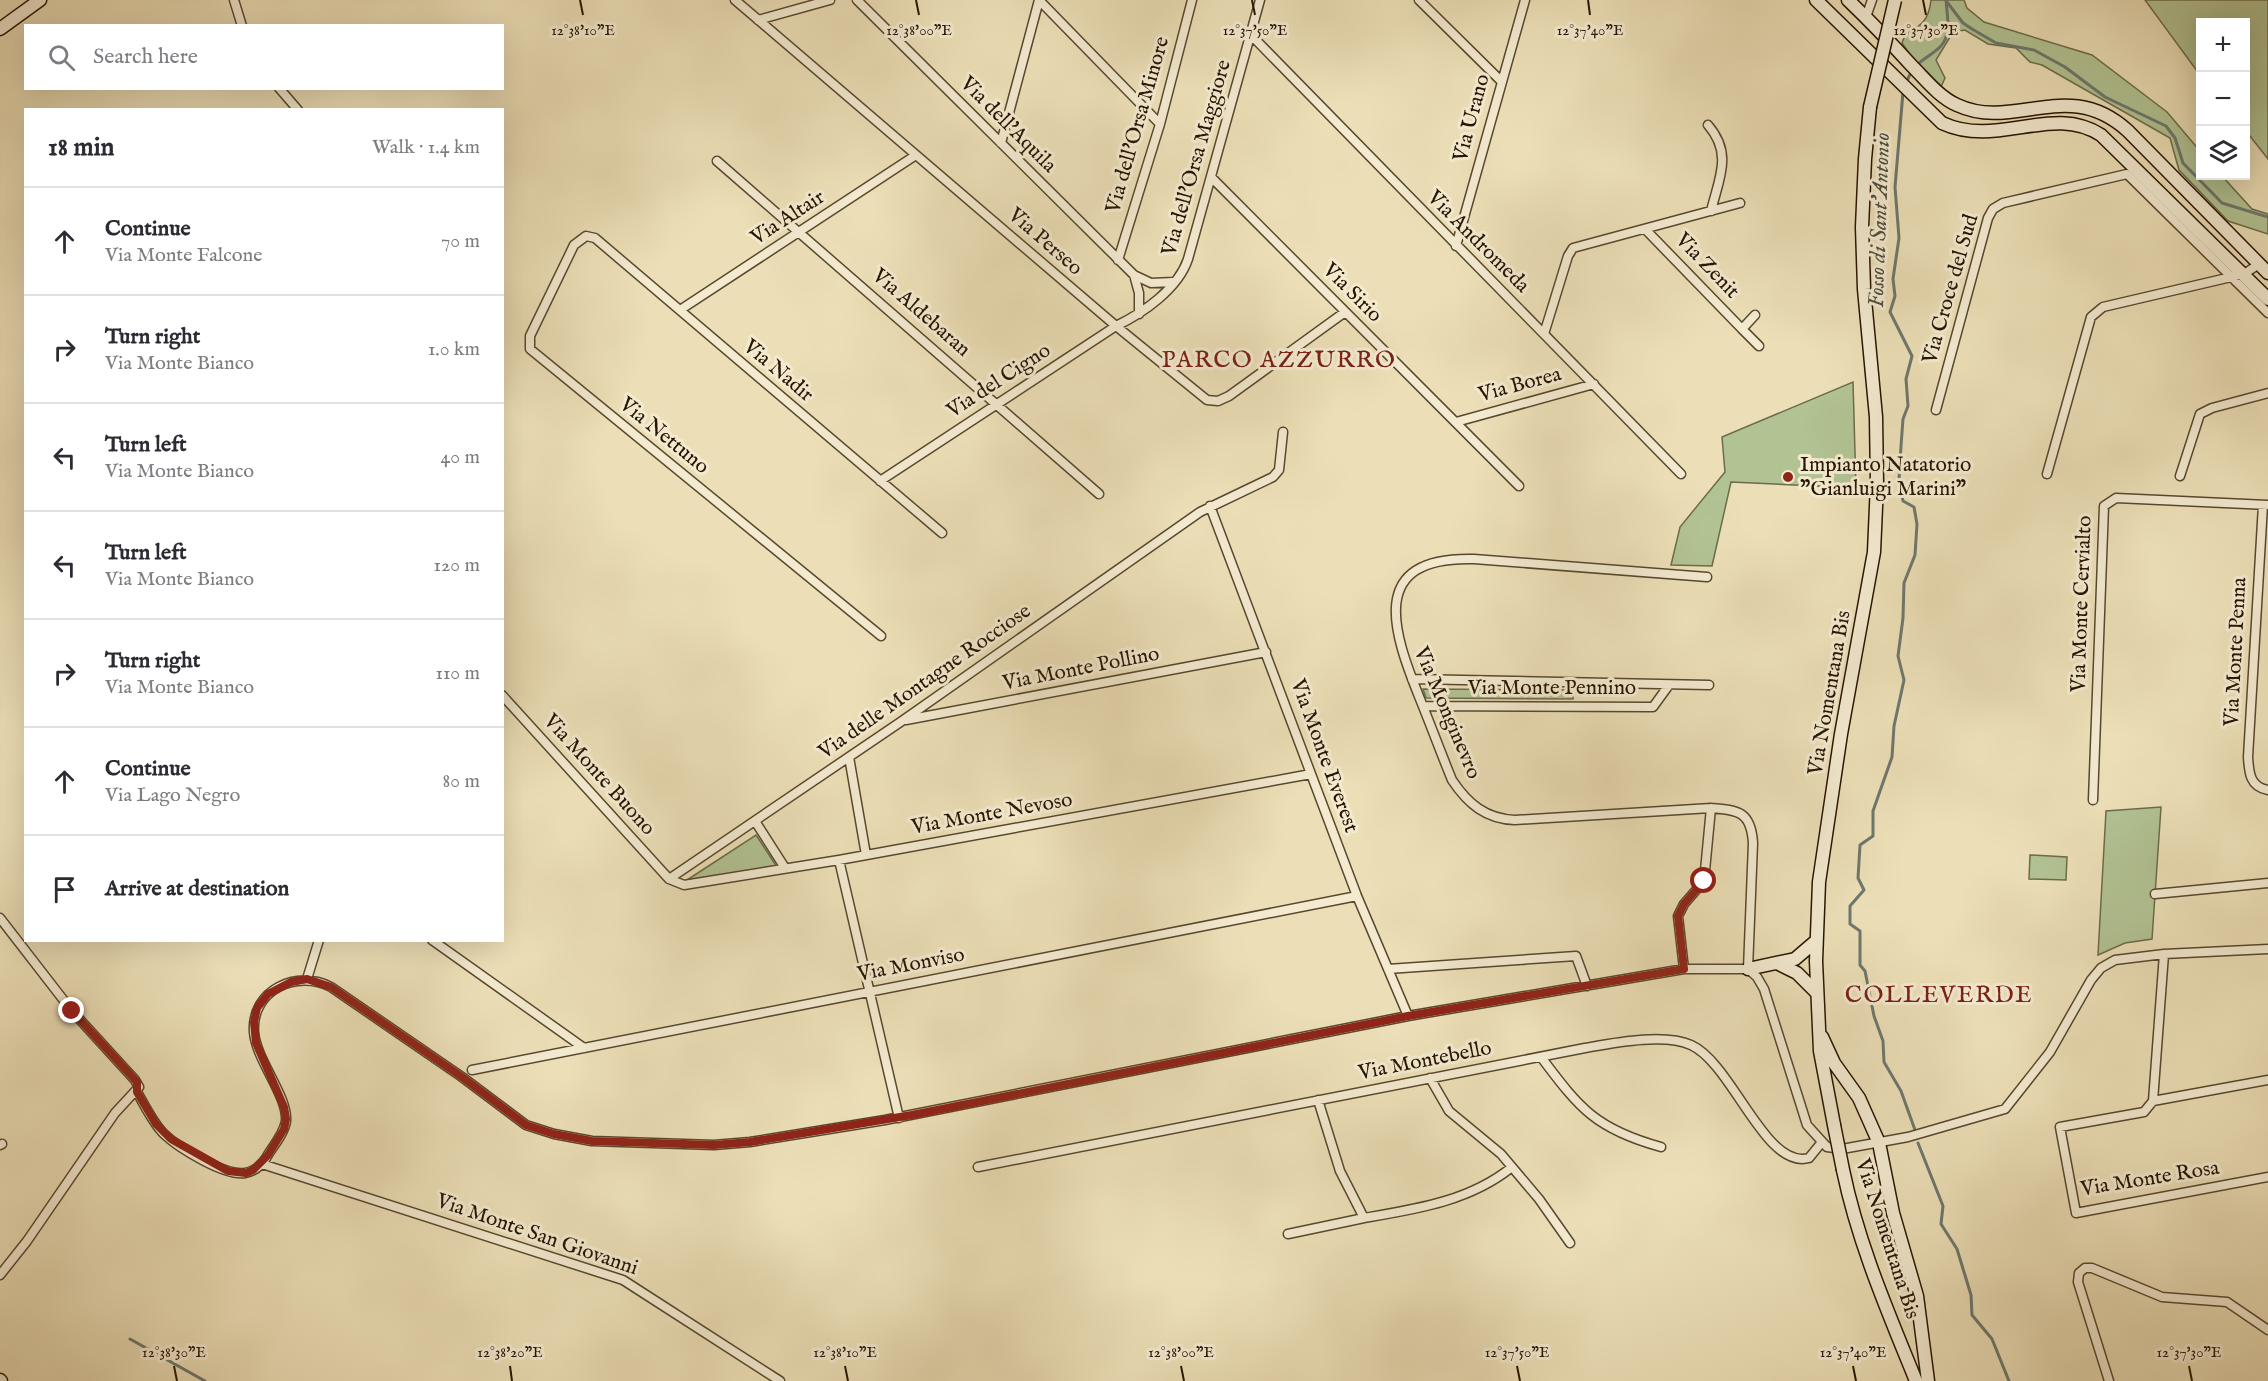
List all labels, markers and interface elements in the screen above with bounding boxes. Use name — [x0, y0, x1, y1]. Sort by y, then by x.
map controls — [2196, 18, 2250, 180]
button: + — [2196, 18, 2250, 72]
text: 12°38'10"E — [551, 21, 615, 40]
text: 12°38'00"E — [886, 21, 952, 40]
text: 12°37'50"E — [1223, 21, 1287, 40]
text: 12°37'40"E — [1557, 21, 1623, 40]
text: 12°37'30"E — [1894, 21, 1958, 40]
search box — [24, 24, 504, 90]
street label: Via dell'Orsa Minore — [1100, 33, 1176, 217]
icon: search — [45, 41, 78, 74]
text: Search here — [93, 43, 198, 71]
street label: Via dell'Orsa Maggiore — [1156, 56, 1238, 260]
street label: Via dell'Aquila — [953, 70, 1063, 180]
street label: Via Urano — [1447, 71, 1497, 166]
button: − — [2196, 72, 2250, 126]
button: layers — [2196, 126, 2250, 180]
text: 18 min — [48, 131, 114, 164]
water label: Fosso di Sant'Antonio — [1863, 132, 1897, 308]
text: Walk · 1.4 km — [372, 135, 480, 160]
street label: Via Altair — [745, 184, 830, 252]
street label: Via Andromeda — [1420, 184, 1536, 300]
street label: Via Perseo — [1001, 201, 1088, 282]
street label: Via Croce del Sud — [1916, 210, 1985, 368]
text: Continue — [105, 215, 191, 243]
icon: ahead — [48, 225, 81, 258]
street label: Via Zenit — [1668, 227, 1745, 305]
text: 70 m — [441, 229, 480, 254]
text: Via Monte Falcone — [105, 243, 262, 268]
street label: Via Sirio — [1316, 257, 1388, 329]
street label: Via Aldebaran — [865, 262, 976, 363]
text: Turn right — [105, 323, 200, 351]
icon: right — [48, 333, 81, 366]
street label: Via Nadir — [736, 333, 819, 409]
text: 1.0 km — [428, 337, 480, 362]
street label: Via del Cigno — [941, 337, 1056, 425]
district label: PARCO AZZURRO — [1162, 345, 1396, 376]
text: Via Monte Bianco — [105, 351, 254, 376]
street label: Via Borea — [1475, 361, 1565, 409]
street label: Via Nettuno — [613, 391, 714, 480]
text: Turn left — [105, 431, 187, 459]
icon: left — [48, 441, 81, 474]
text: 40 m — [441, 445, 480, 470]
place label: Impianto Natatorio "Gianluigi Marini" — [1800, 452, 1971, 503]
text: Via Monte Bianco — [105, 459, 254, 484]
marker: Impianto Natatorio "Gianluigi Marini" — [1781, 470, 1795, 484]
street label: Via Monte Cervialto — [2065, 515, 2099, 694]
text: Turn left — [105, 539, 187, 567]
icon: left — [48, 549, 81, 582]
text: 120 m — [434, 553, 480, 578]
text: Via Monte Bianco — [105, 567, 254, 592]
street label: Via Monte Penna — [2219, 576, 2253, 728]
street label: Via delle Montagne Rocciose — [813, 598, 1037, 766]
street label: Via Nomentana Bis — [1802, 609, 1858, 778]
street label: Via Monte Pollino — [999, 641, 1162, 698]
street label: Via Monginevro — [1407, 642, 1487, 783]
text: Turn right — [105, 647, 200, 675]
icon: right — [48, 657, 81, 690]
text: 110 m — [436, 661, 480, 686]
text: Via Monte Bianco — [105, 675, 254, 700]
street label: Via Monte Everest — [1283, 675, 1364, 837]
street label: Via Monte Pennino — [1467, 675, 1636, 702]
street label: Via Monte Buono — [537, 708, 661, 842]
text: Continue — [105, 755, 191, 783]
icon: ahead — [48, 765, 81, 798]
text: 80 m — [443, 769, 480, 794]
text: Via Lago Negro — [105, 783, 240, 808]
street label: Via Monte Nevoso — [909, 787, 1074, 842]
route start — [1690, 867, 1716, 893]
icon: arrive — [48, 873, 81, 906]
text: Arrive at destination — [105, 875, 289, 903]
street label: Via Monviso — [854, 941, 967, 989]
district label: COLLEVERDE — [1845, 980, 2033, 1011]
route end — [58, 997, 84, 1023]
street label: Via Montebello — [1355, 1035, 1494, 1087]
street label: Via Nomentana Bis — [1848, 1155, 1926, 1323]
street label: Via Monte Rosa — [2078, 1155, 2222, 1203]
street label: Via Monte San Giovanni — [432, 1187, 641, 1282]
text: 12°38'30"E — [142, 1343, 206, 1362]
text: 12°38'20"E — [477, 1343, 543, 1362]
text: 12°38'10"E — [813, 1343, 877, 1362]
text: 12°38'00"E — [1148, 1343, 1214, 1362]
text: 12°37'50"E — [1485, 1343, 1549, 1362]
text: 12°37'40"E — [1820, 1343, 1886, 1362]
text: 12°37'30"E — [2157, 1343, 2221, 1362]

